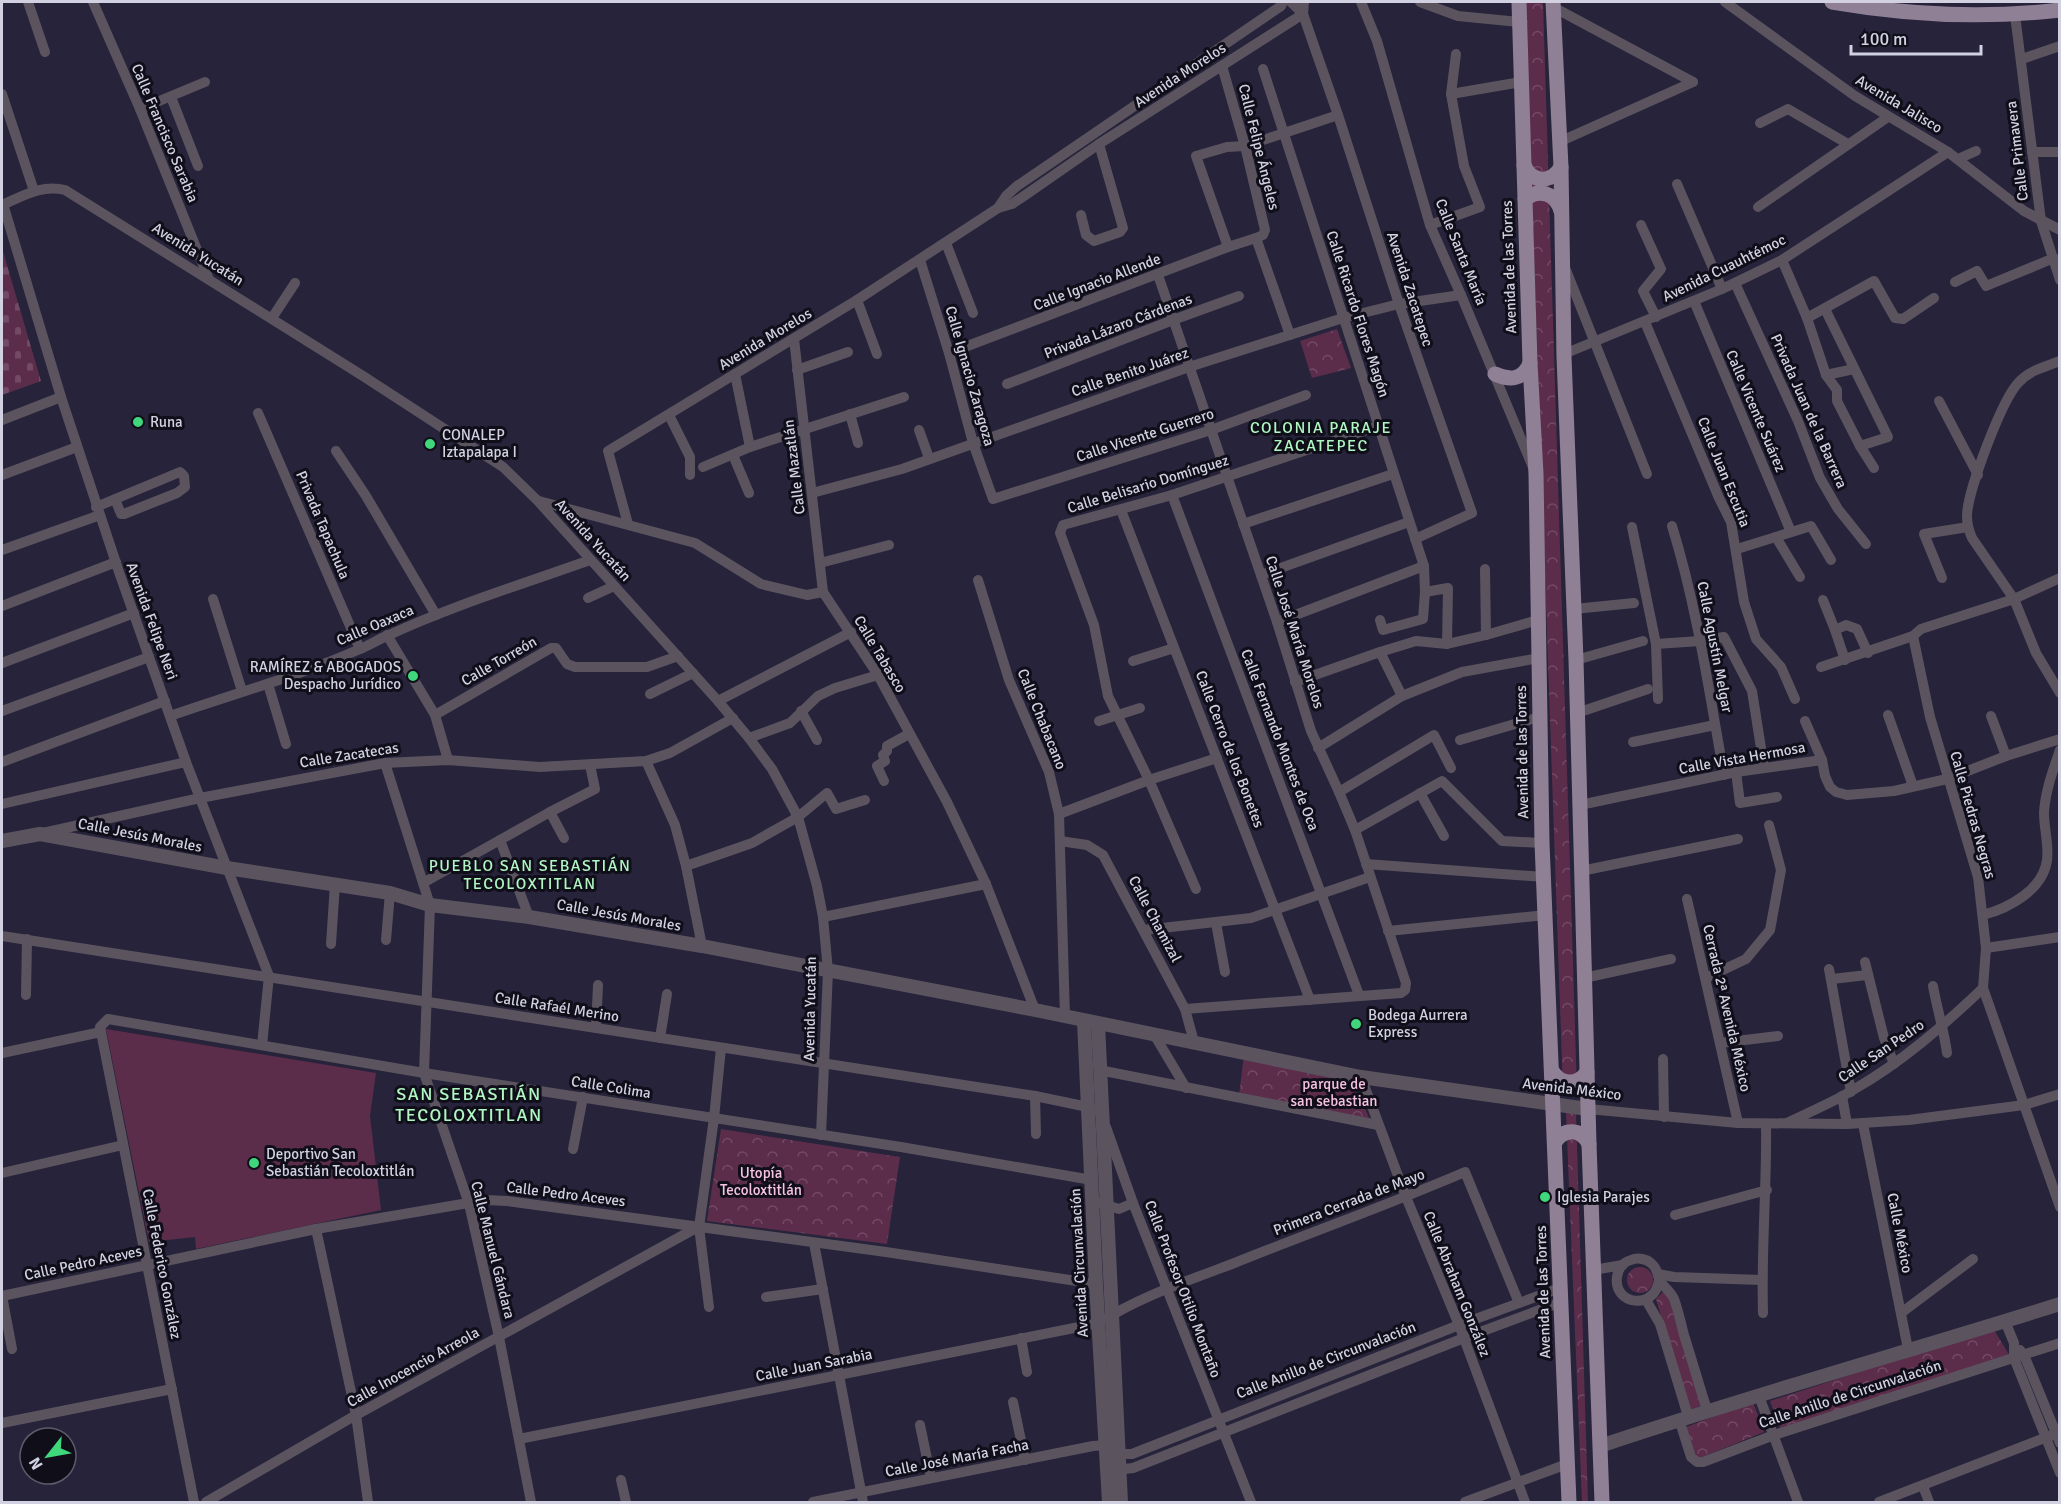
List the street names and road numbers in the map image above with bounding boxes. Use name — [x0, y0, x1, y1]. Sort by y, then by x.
street label: Avenida Morelos — [1131, 39, 1229, 111]
street label: Calle Francisco Sarabia — [128, 61, 202, 205]
street label: Avenida Jalisco — [1852, 71, 1946, 137]
street label: Calle Felipe Ángeles — [1235, 82, 1284, 212]
street label: Calle Primavera — [2002, 100, 2032, 202]
street label: Calle Santa María — [1431, 196, 1491, 308]
street label: Avenida de las Torres — [1498, 200, 1520, 334]
street label: Avenida Yucatán — [149, 219, 247, 289]
street label: Calle Ricardo Flores Magón — [1323, 228, 1393, 400]
street label: Avenida Zacatepec — [1383, 229, 1437, 349]
street label: Avenida Cuauhtémoc — [1659, 230, 1789, 306]
street label: Calle Ignacio Allende — [1031, 249, 1163, 315]
street label: Privada Lázaro Cárdenas — [1042, 289, 1195, 363]
street label: Avenida Morelos — [715, 304, 815, 374]
street label: Calle Ignacio Zaragoza — [941, 304, 999, 448]
street label: Privada Juan de la Barrera — [1767, 331, 1851, 491]
street label: Calle Benito Juárez — [1069, 343, 1191, 401]
street label: Calle Vicente Suárez — [1722, 347, 1790, 475]
street label: Calle Vicente Guerrero — [1074, 404, 1216, 466]
street label: Calle Juan Escutia — [1694, 414, 1754, 530]
street label: Calle Mazatlán — [779, 419, 809, 515]
street label: Calle Belisario Domínguez — [1065, 451, 1231, 517]
street label: Privada Tapachula — [292, 468, 354, 582]
street label: Avenida Yucatán — [551, 495, 635, 585]
street label: Calle José María Morelos — [1262, 553, 1328, 711]
street label: Avenida Felipe Neri — [122, 560, 182, 682]
street label: Calle Agustín Melgar — [1693, 580, 1737, 715]
street label: Calle Oaxaca — [334, 601, 416, 649]
street label: Calle Tabasco — [850, 612, 910, 696]
street label: Calle Torreón — [458, 632, 540, 690]
street label: Calle Fernando Montes de Oca — [1237, 647, 1323, 833]
street label: Calle Chabacano — [1014, 666, 1070, 772]
street label: Calle Cerro de los Bonetes — [1192, 668, 1268, 830]
street label: Avenida de las Torres — [1512, 685, 1532, 819]
street label: Calle Zacatecas — [298, 738, 400, 772]
street label: Calle Vista Hermosa — [1677, 738, 1807, 778]
street label: Calle Piedras Negras — [1946, 749, 2000, 881]
street label: Calle Jesús Morales — [76, 814, 204, 856]
street label: Calle Chamizal — [1125, 873, 1185, 965]
street label: Calle Jesús Morales — [555, 895, 683, 935]
street label: Cerrada 2ª Avenida México — [1699, 923, 1755, 1094]
street label: Avenida Yucatán — [800, 956, 820, 1062]
street label: Calle Rafaél Merino — [494, 988, 621, 1026]
street label: Calle San Pedro — [1835, 1016, 1928, 1086]
street label: Calle Colima — [570, 1072, 652, 1102]
street label: Avenida México — [1521, 1074, 1623, 1104]
street label: Primera Cerrada de Mayo — [1271, 1165, 1427, 1239]
street label: Calle Pedro Aceves — [505, 1178, 627, 1210]
street label: Calle Manuel Gándara — [467, 1179, 519, 1321]
street label: Calle Federico González — [139, 1187, 185, 1341]
street label: Avenida Circunvalación — [1066, 1188, 1092, 1338]
street label: Calle México — [1883, 1191, 1917, 1275]
street label: Calle Profesor Otilio Montaño — [1141, 1198, 1225, 1380]
street label: Calle Abraham González — [1420, 1209, 1495, 1360]
street label: Avenida de las Torres — [1532, 1225, 1554, 1359]
street label: Calle Pedro Aceves — [23, 1242, 144, 1284]
street label: Calle Anillo de Circunvalación — [1234, 1317, 1418, 1403]
street label: Calle Inocencio Arreola — [344, 1323, 482, 1411]
street label: Calle Juan Sarabia — [754, 1345, 874, 1385]
street label: Calle Anillo de Circunvalación — [1756, 1356, 1944, 1432]
street label: Calle José María Facha — [884, 1435, 1030, 1481]

